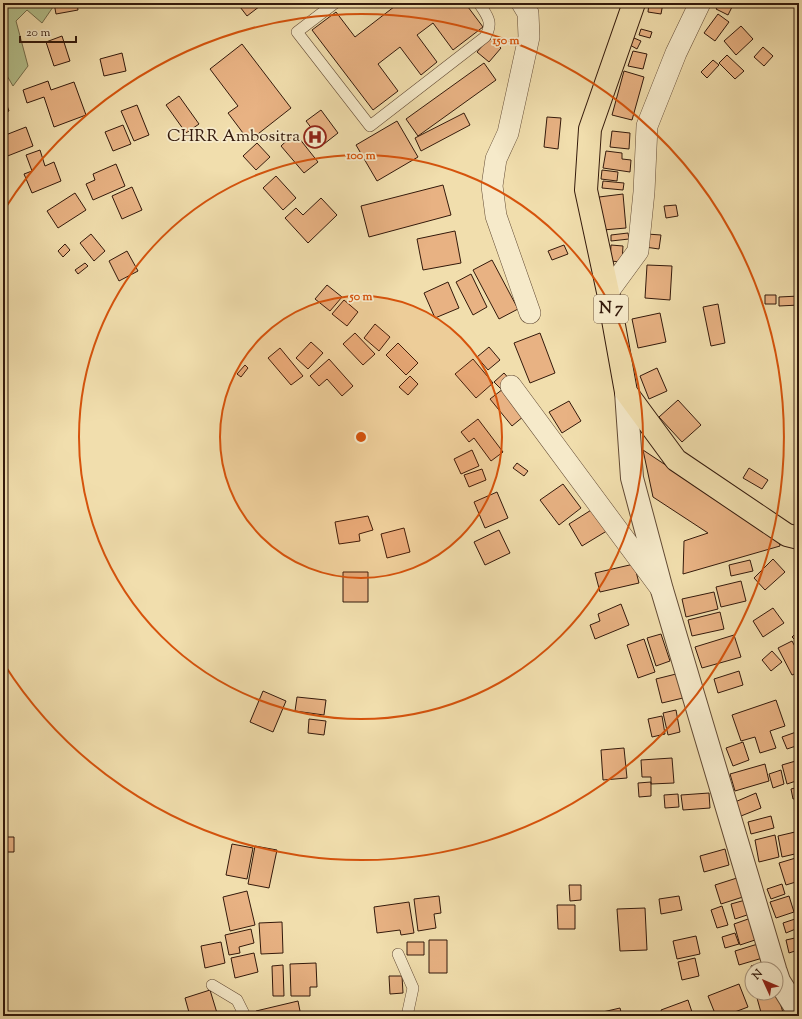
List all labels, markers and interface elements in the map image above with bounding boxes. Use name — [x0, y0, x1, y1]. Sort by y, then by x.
scale bar — [20, 18, 76, 44]
text: 20 m — [26, 24, 51, 42]
text: 150 m — [491, 32, 520, 50]
hospital icon: CHRR Ambositra — [302, 124, 328, 150]
place label: CHRR Ambositra — [167, 125, 300, 149]
text: 100 m — [345, 147, 376, 165]
text: 50 m — [349, 288, 373, 306]
road number: N 7 — [594, 295, 628, 323]
centre of rings — [354, 430, 368, 444]
north arrow — [744, 961, 784, 1001]
text: N — [748, 966, 766, 984]

